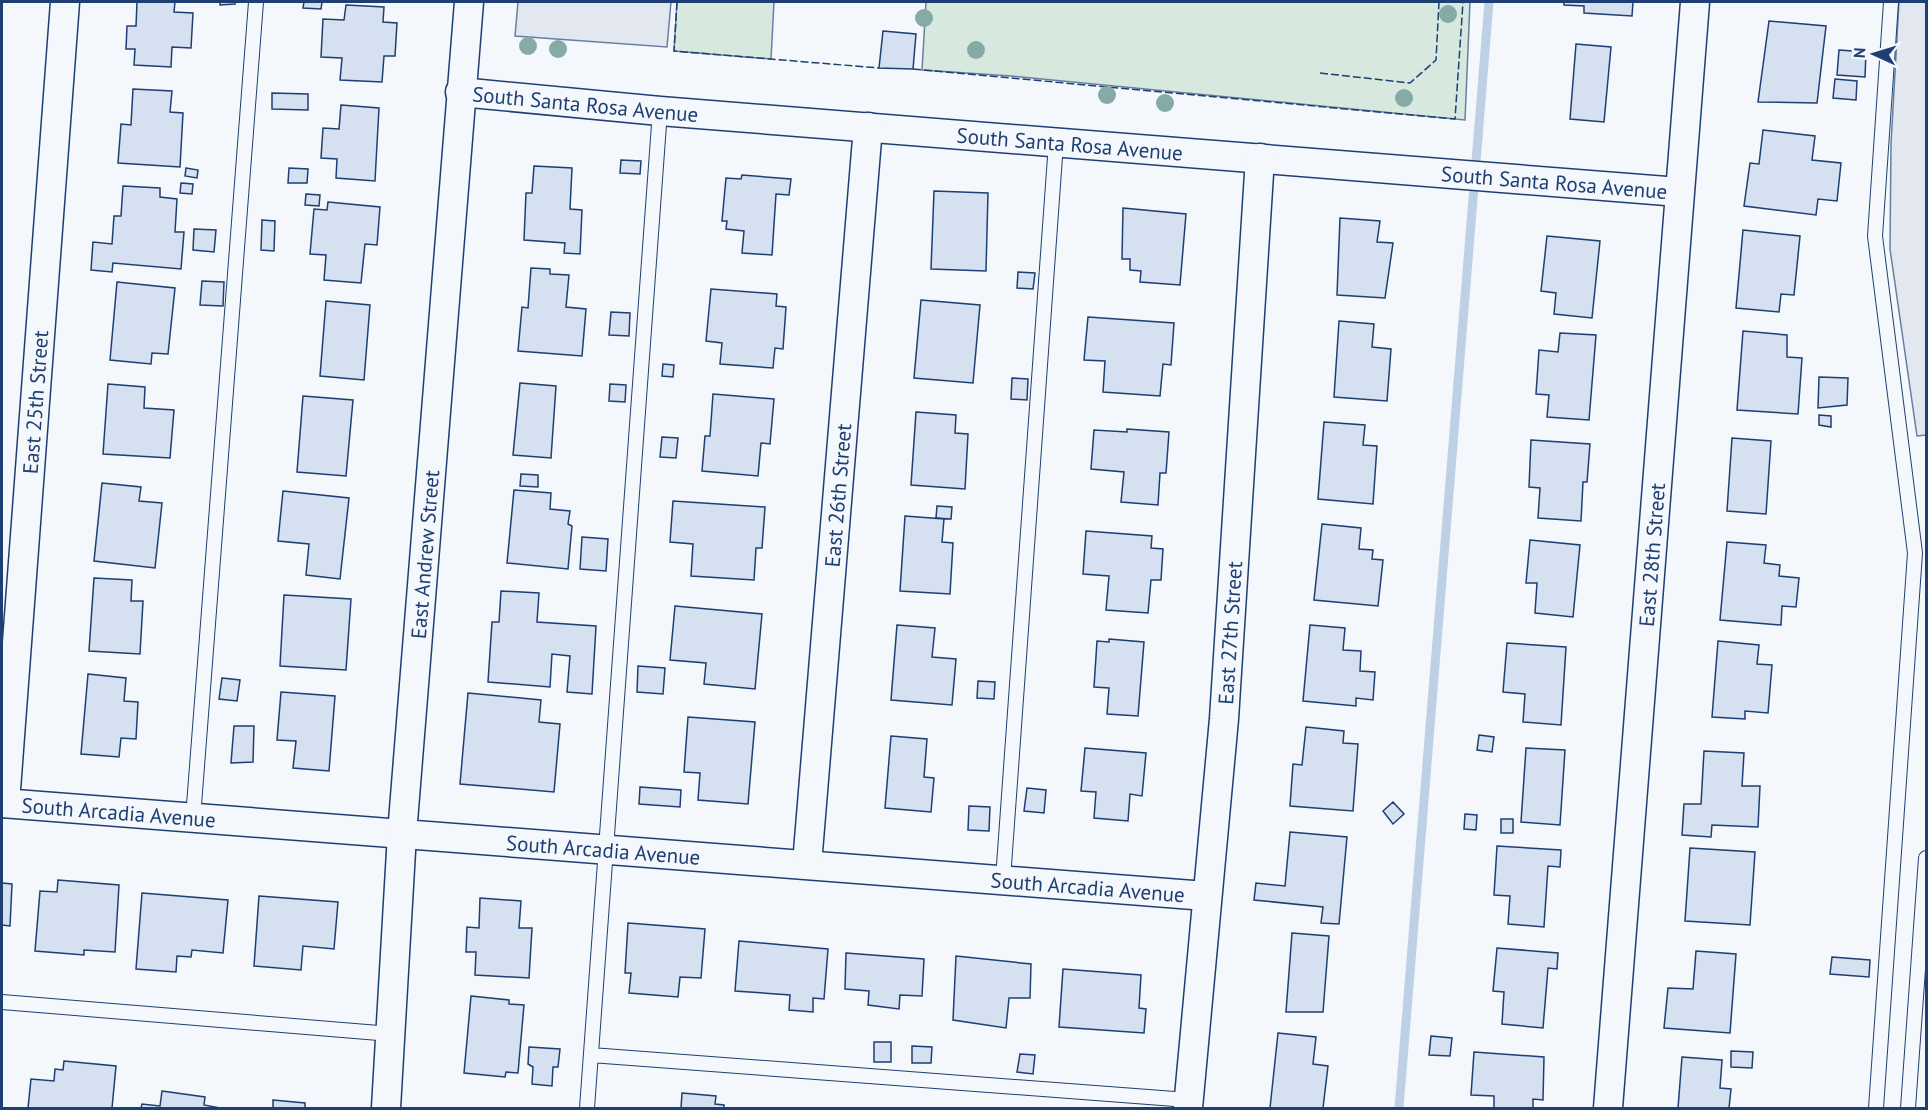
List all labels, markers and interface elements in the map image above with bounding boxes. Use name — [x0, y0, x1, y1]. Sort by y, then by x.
north arrow — [1844, 24, 1904, 84]
text: N — [1849, 47, 1869, 59]
street label: South Santa Rosa Avenue — [471, 80, 699, 128]
street label: South Santa Rosa Avenue — [956, 121, 1184, 166]
street label: South Santa Rosa Avenue — [1440, 160, 1668, 205]
street label: East 25th Street — [16, 329, 54, 475]
street label: East 26th Street — [818, 422, 857, 568]
street label: East Andrew Street — [404, 469, 445, 640]
street label: East 28th Street — [1632, 482, 1671, 628]
street label: East 27th Street — [1211, 560, 1248, 705]
street label: South Arcadia Avenue — [21, 791, 217, 833]
street label: South Arcadia Avenue — [505, 828, 701, 870]
street label: South Arcadia Avenue — [990, 866, 1186, 908]

